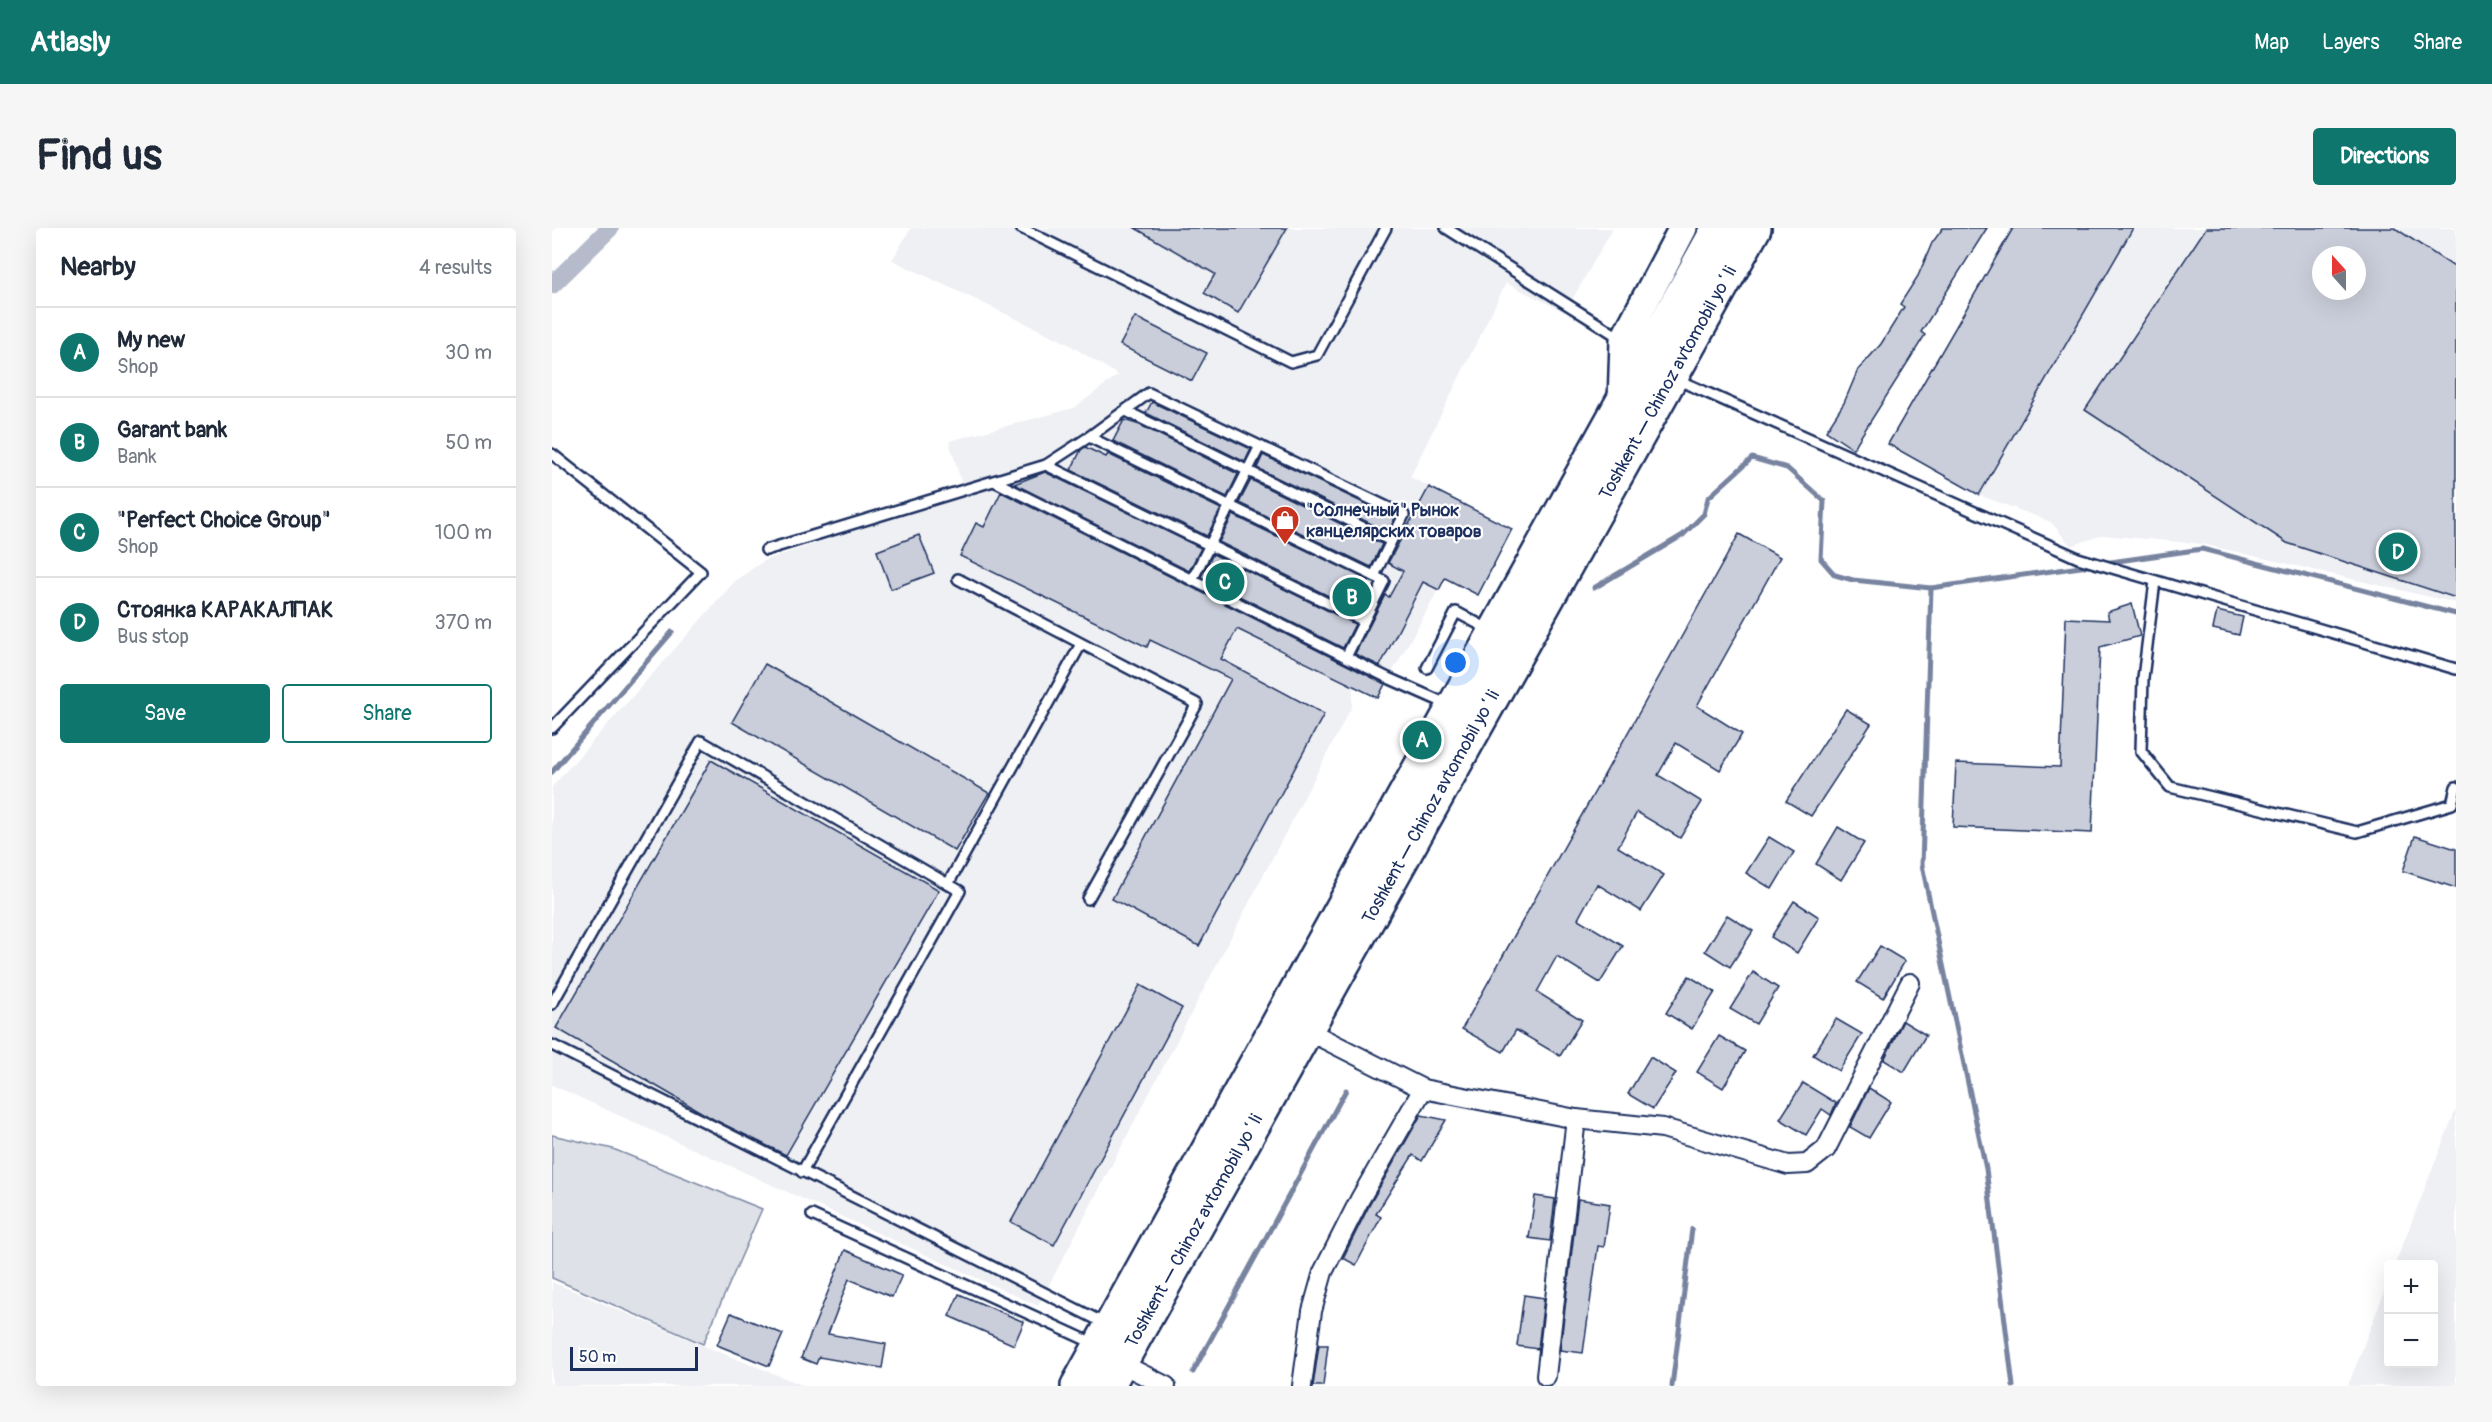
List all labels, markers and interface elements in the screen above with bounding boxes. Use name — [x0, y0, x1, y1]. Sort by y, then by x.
text: Atlasly — [30, 25, 110, 60]
text: Map — [2254, 29, 2289, 56]
text: Layers — [2322, 29, 2380, 56]
text: Share — [2413, 29, 2462, 56]
button: Directions — [2313, 128, 2456, 185]
text: Find us — [36, 130, 162, 182]
north arrow — [2312, 246, 2366, 300]
text: Nearby — [60, 251, 136, 283]
text: 4 results — [419, 255, 492, 280]
street label: Toshkent — Chinoz avtomobil yoʻli — [1594, 262, 1742, 504]
text: My new — [117, 326, 185, 354]
text: A — [73, 340, 86, 365]
text: 30 m — [445, 340, 492, 365]
text: Shop — [117, 354, 158, 379]
text: Garant bank — [117, 416, 227, 444]
text: B — [74, 430, 85, 455]
text: 50 m — [445, 430, 492, 455]
text: Bank — [117, 444, 157, 469]
place label: "Солнечный" Рынок канцелярских товаров — [1306, 499, 1482, 543]
shop icon: "Солнечный" Рынок канцелярских товаров — [1269, 504, 1301, 546]
text: "Perfect Choice Group" — [117, 506, 331, 534]
text: C — [73, 520, 86, 545]
text: 100 m — [435, 520, 492, 545]
pin: D — [2378, 530, 2418, 574]
text: Shop — [117, 534, 158, 559]
pin: C — [1206, 560, 1244, 604]
pin: B — [1332, 574, 1372, 620]
text: Стоянка КАРАКАЛПАК — [117, 596, 333, 624]
text: D — [73, 610, 86, 635]
text: 370 m — [435, 610, 492, 635]
text: Bus stop — [117, 624, 189, 649]
your location — [1441, 648, 1470, 677]
button: Save — [60, 684, 270, 743]
button: Share — [282, 684, 492, 743]
street label: Toshkent — Chinoz avtomobil yoʻli — [1357, 686, 1505, 928]
pin: A — [1402, 718, 1442, 762]
street label: Toshkent — Chinoz avtomobil yoʻli — [1120, 1110, 1268, 1352]
map controls — [2384, 1260, 2438, 1368]
button: + — [2384, 1260, 2438, 1314]
button: − — [2384, 1314, 2438, 1368]
scale bar — [570, 1344, 698, 1372]
text: 50 m — [579, 1347, 616, 1367]

